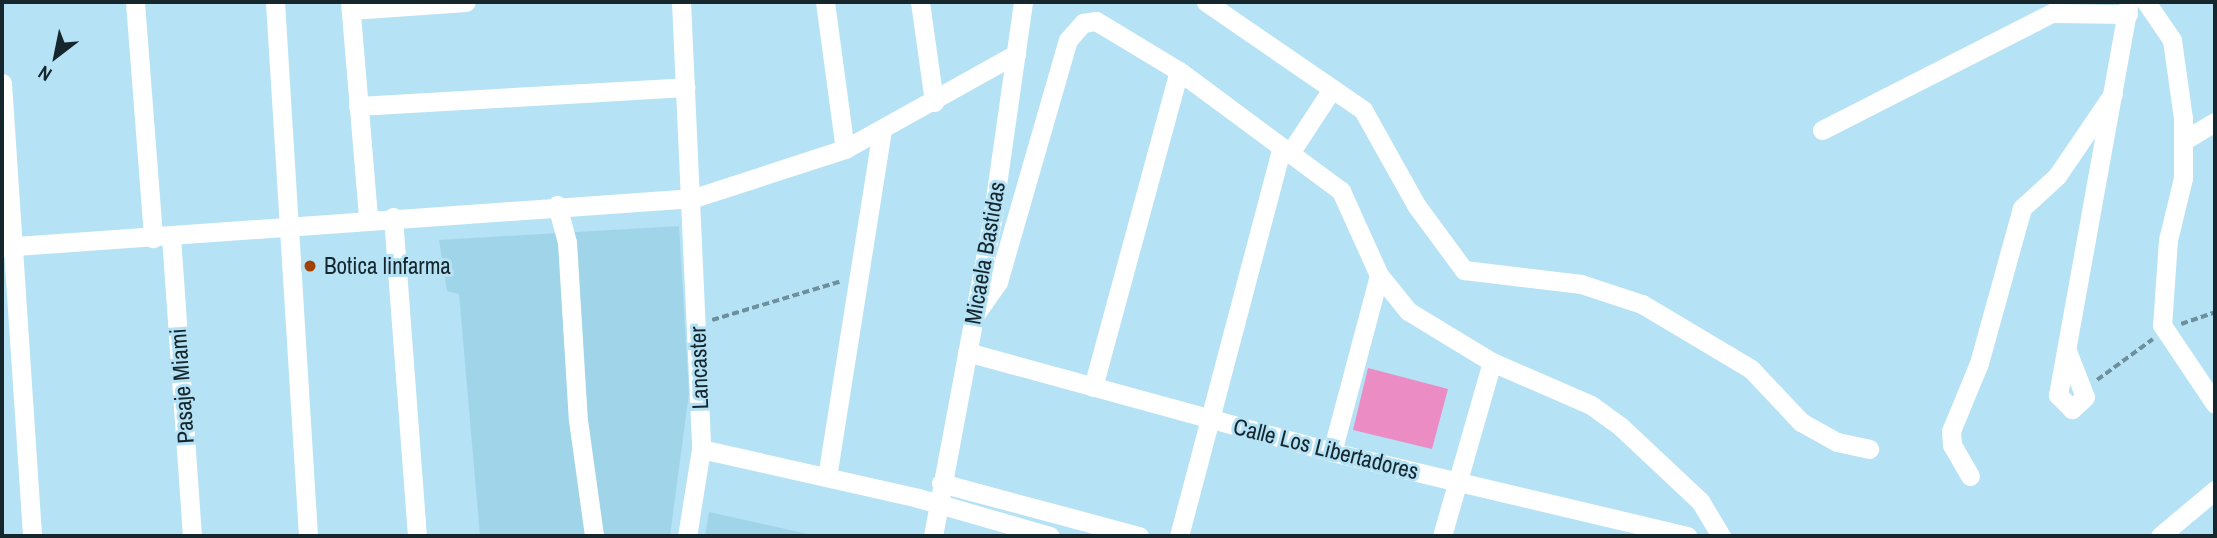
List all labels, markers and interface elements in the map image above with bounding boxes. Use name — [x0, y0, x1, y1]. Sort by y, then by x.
north arrow — [21, 21, 91, 91]
text: N — [33, 60, 57, 88]
street label: Micaela Bastidas — [959, 179, 1011, 327]
place label: Botica linfarma — [324, 252, 451, 280]
marker: Botica linfarma — [302, 258, 318, 274]
street label: Lancaster — [684, 326, 714, 410]
street label: Pasaje Miami — [164, 328, 200, 444]
street label: Calle Los Libertadores — [1231, 413, 1421, 485]

